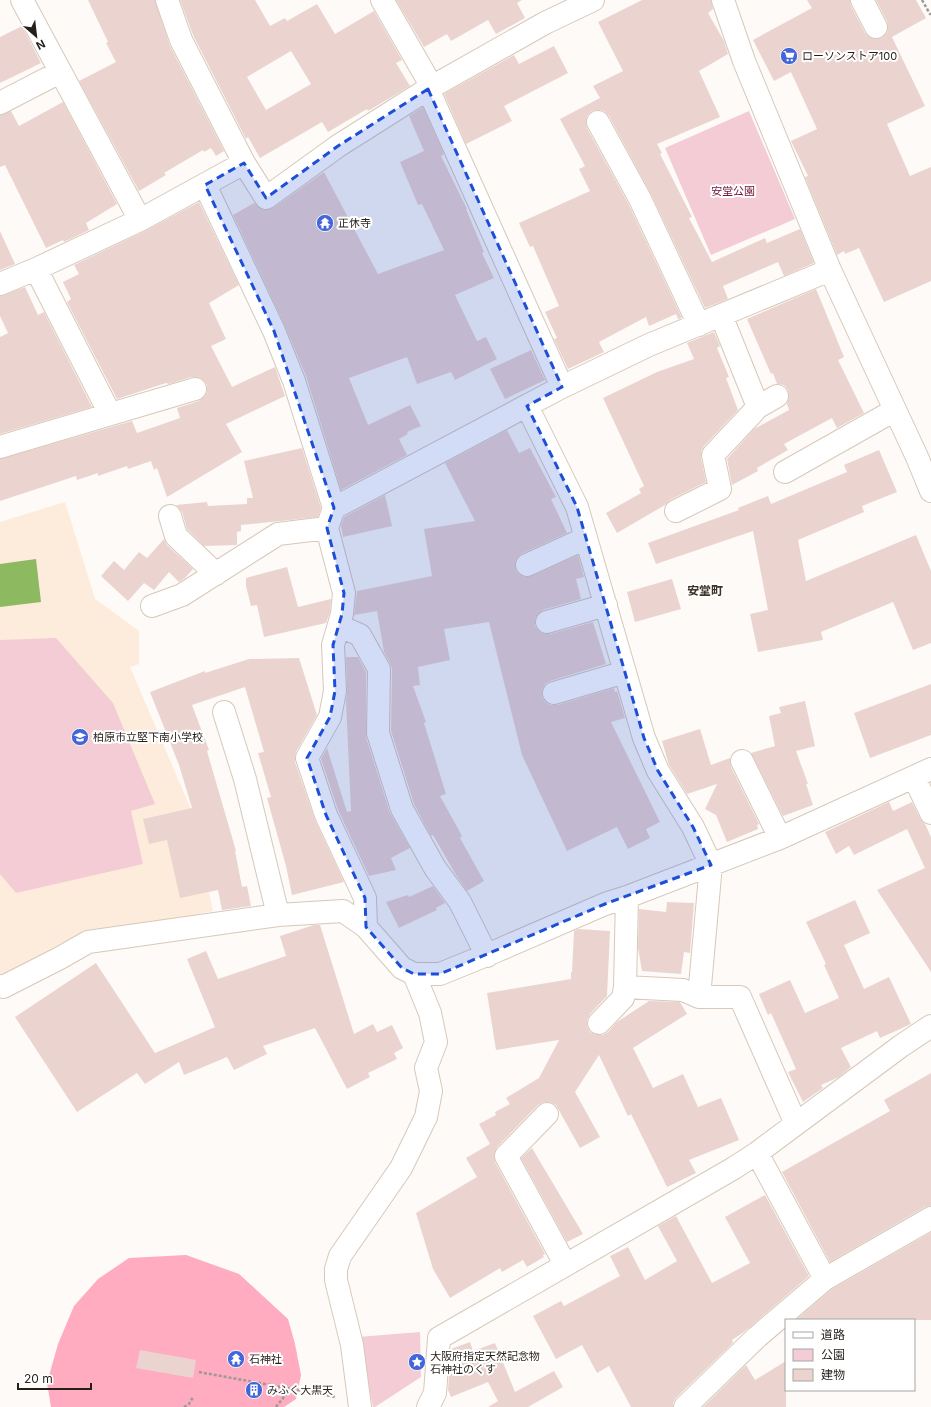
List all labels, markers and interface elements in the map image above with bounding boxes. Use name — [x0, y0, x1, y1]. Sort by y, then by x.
north arrow — [16, 16, 56, 56]
text: N — [34, 37, 48, 53]
supermarket icon: ローソンストア100 — [779, 46, 799, 66]
place label: ローソンストア100 — [802, 49, 897, 63]
park label: 安堂公園 — [711, 184, 755, 198]
temple icon: 正休寺 — [315, 213, 335, 233]
place label: 正休寺 — [338, 216, 371, 230]
district label: 安堂町 — [687, 583, 723, 598]
school or university icon: 柏原市立堅下南小学校 — [70, 727, 90, 747]
place label: 柏原市立堅下南小学校 — [93, 730, 203, 744]
legend — [785, 1319, 915, 1391]
text: 道路 — [821, 1327, 845, 1342]
text: 公園 — [821, 1347, 845, 1362]
temple icon: 石神社 — [226, 1349, 246, 1369]
place label: 大阪府指定天然記念物 石神社のくす — [430, 1349, 540, 1376]
place label: 石神社 — [249, 1352, 282, 1366]
place icon: 大阪府指定天然記念物 石神社のくす — [407, 1352, 427, 1372]
scale bar — [18, 1365, 91, 1391]
text: 建物 — [821, 1367, 845, 1382]
text: 20 m — [24, 1371, 53, 1386]
building icon: みふく大黒天 — [244, 1380, 264, 1400]
place label: みふく大黒天 — [267, 1383, 333, 1397]

